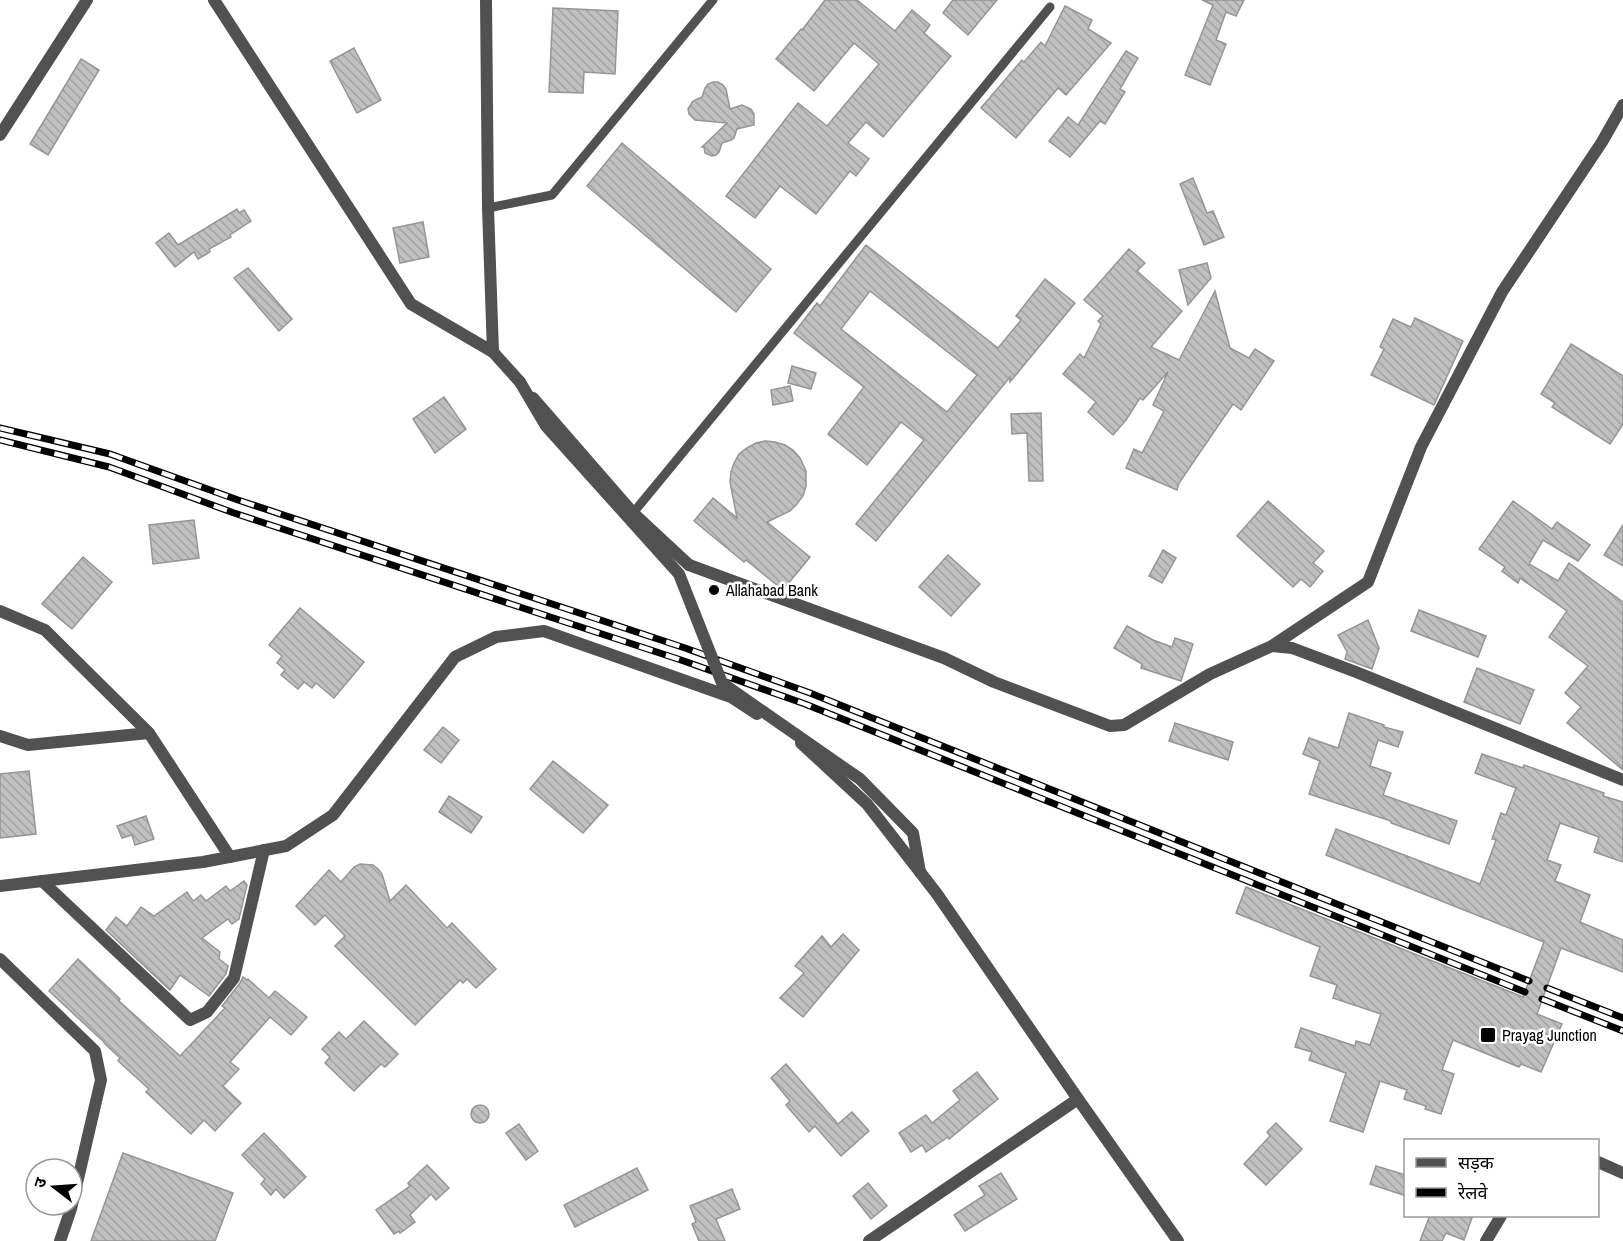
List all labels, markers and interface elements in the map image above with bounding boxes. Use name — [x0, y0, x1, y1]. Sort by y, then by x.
place label: Allahabad Bank — [725, 579, 818, 601]
marker: Allahabad Bank — [707, 583, 721, 597]
place label: Prayag Junction — [1502, 1024, 1597, 1046]
marker: Prayag Junction — [1479, 1026, 1497, 1044]
legend — [1404, 1139, 1599, 1217]
text: सड़क — [1458, 1150, 1495, 1175]
north arrow — [24, 1157, 84, 1217]
text: उ — [28, 1174, 52, 1190]
text: रेलवे — [1457, 1180, 1489, 1205]

